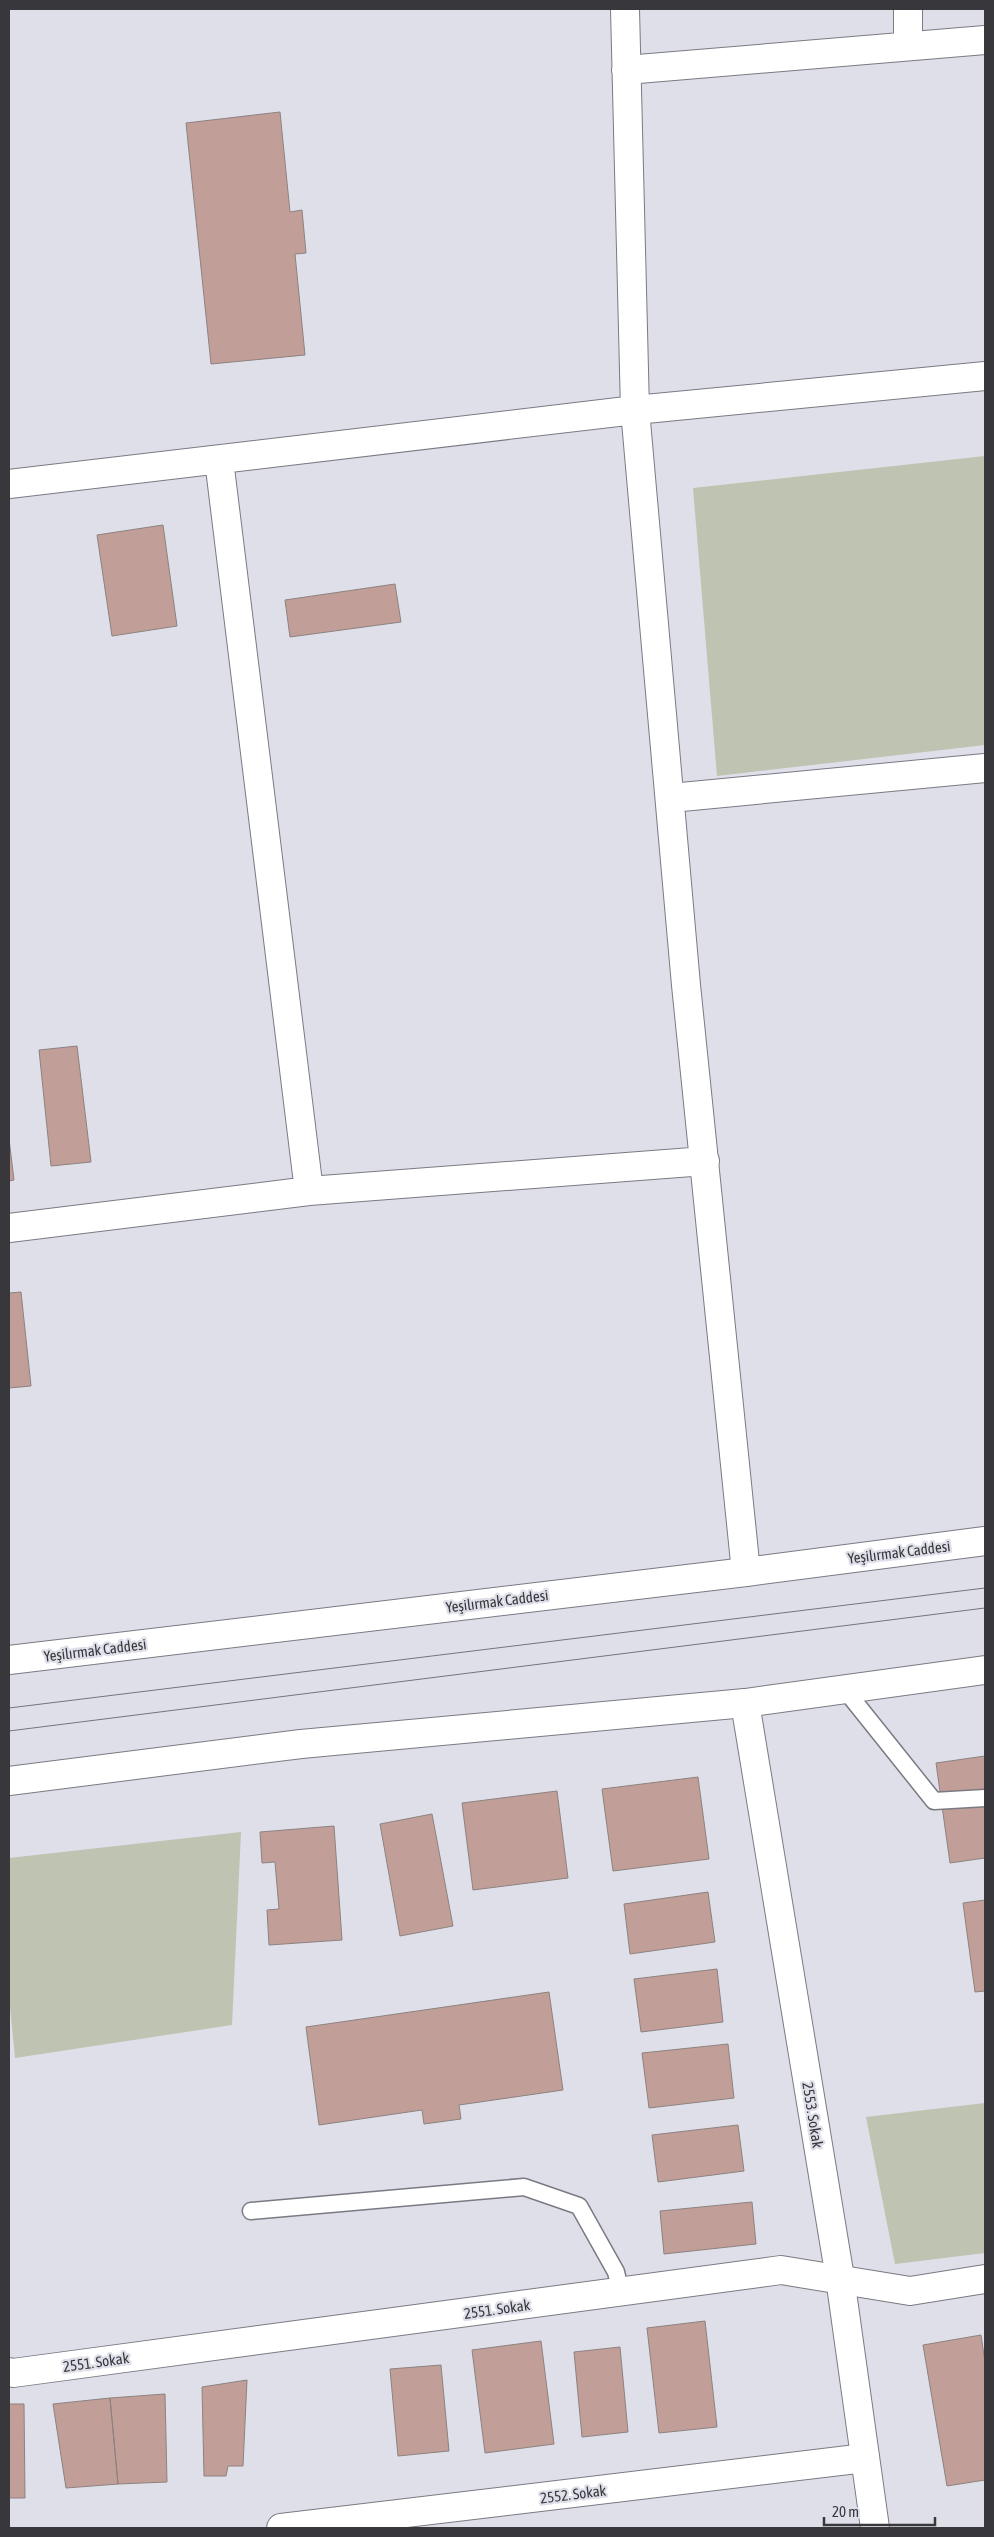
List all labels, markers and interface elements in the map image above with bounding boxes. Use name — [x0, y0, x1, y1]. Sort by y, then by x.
street label: Yeşilırmak Caddesi — [847, 1537, 951, 1567]
street label: Yeşilırmak Caddesi — [445, 1586, 549, 1616]
street label: Yeşilırmak Caddesi — [43, 1635, 147, 1665]
street label: 2553. Sokak — [799, 2081, 827, 2150]
street label: 2551. Sokak — [463, 2296, 531, 2322]
street label: 2551. Sokak — [62, 2349, 130, 2375]
street label: 2552. Sokak — [539, 2481, 607, 2506]
scale bar — [824, 2494, 935, 2526]
text: 20 m — [832, 2503, 859, 2520]

